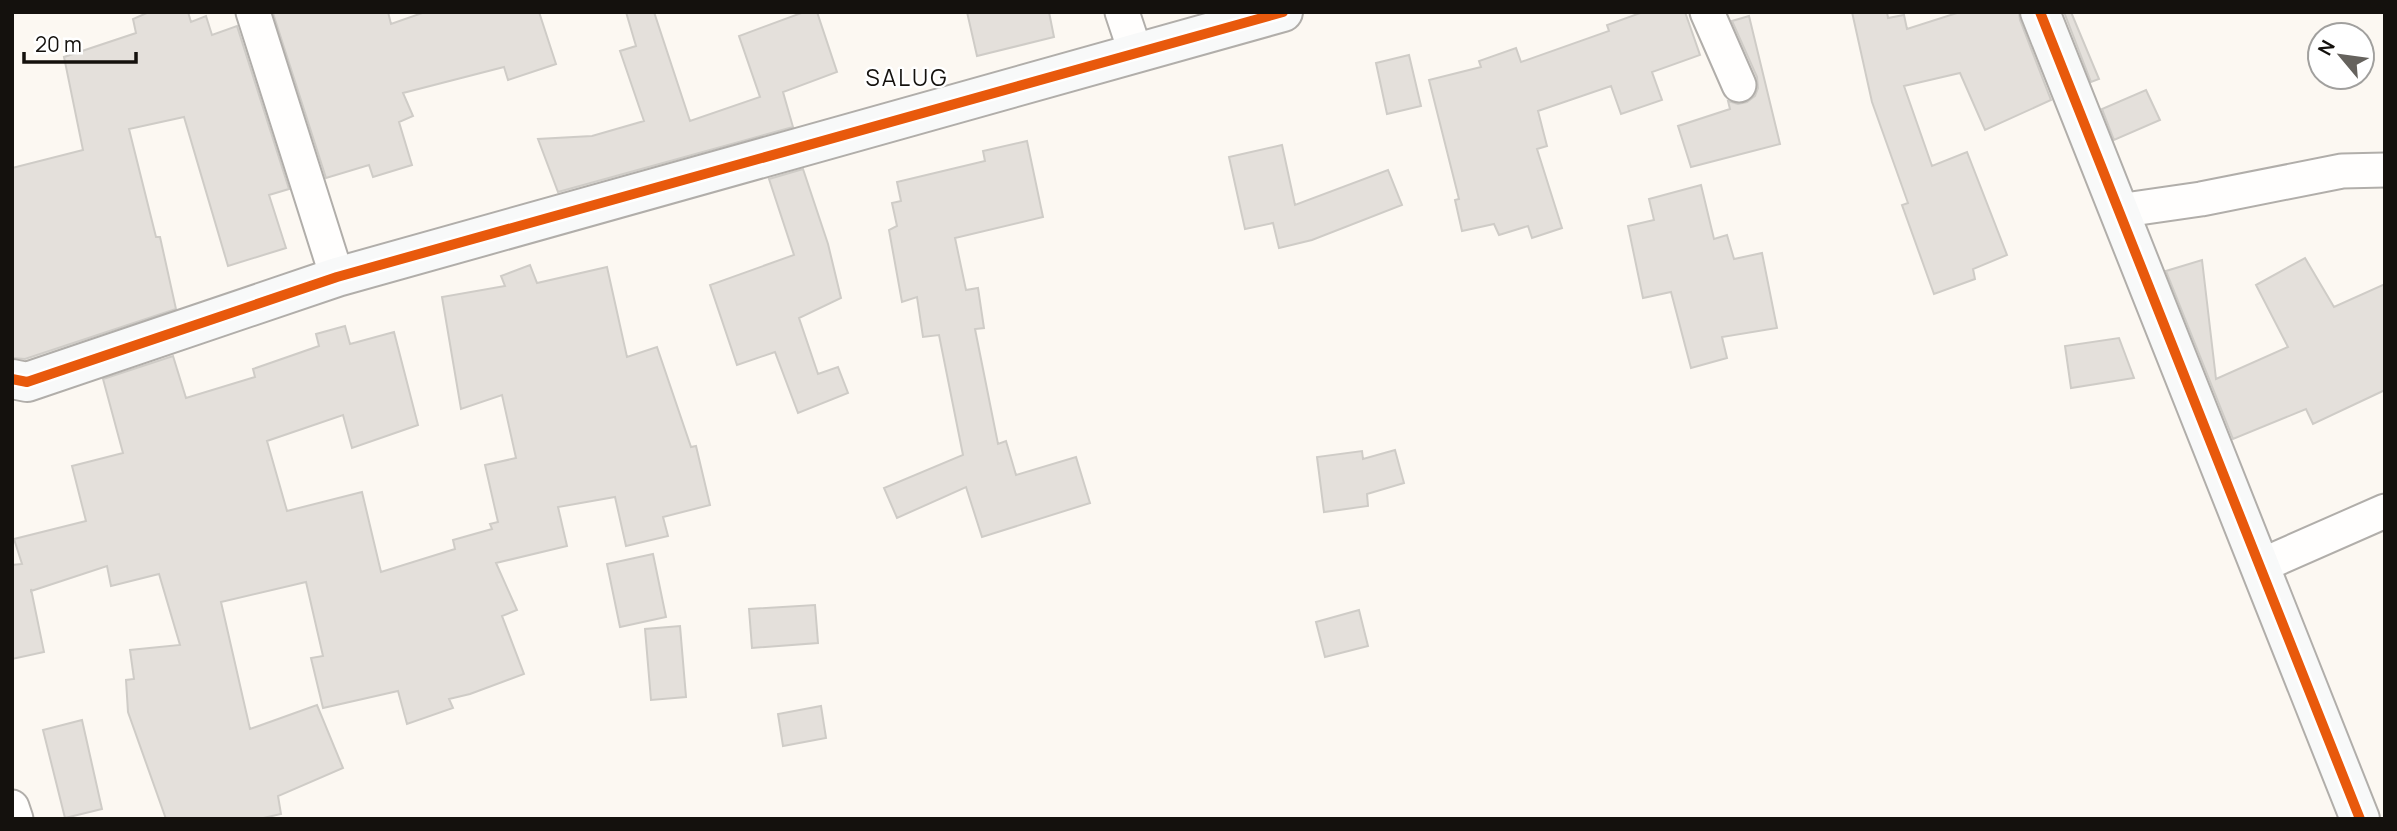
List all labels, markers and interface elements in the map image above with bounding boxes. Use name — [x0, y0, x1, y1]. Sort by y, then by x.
scale bar — [24, 21, 136, 65]
north arrow — [2306, 21, 2376, 91]
text: 20 m — [35, 30, 82, 58]
text: N — [2311, 35, 2341, 60]
district label: SALUG — [866, 61, 948, 93]

